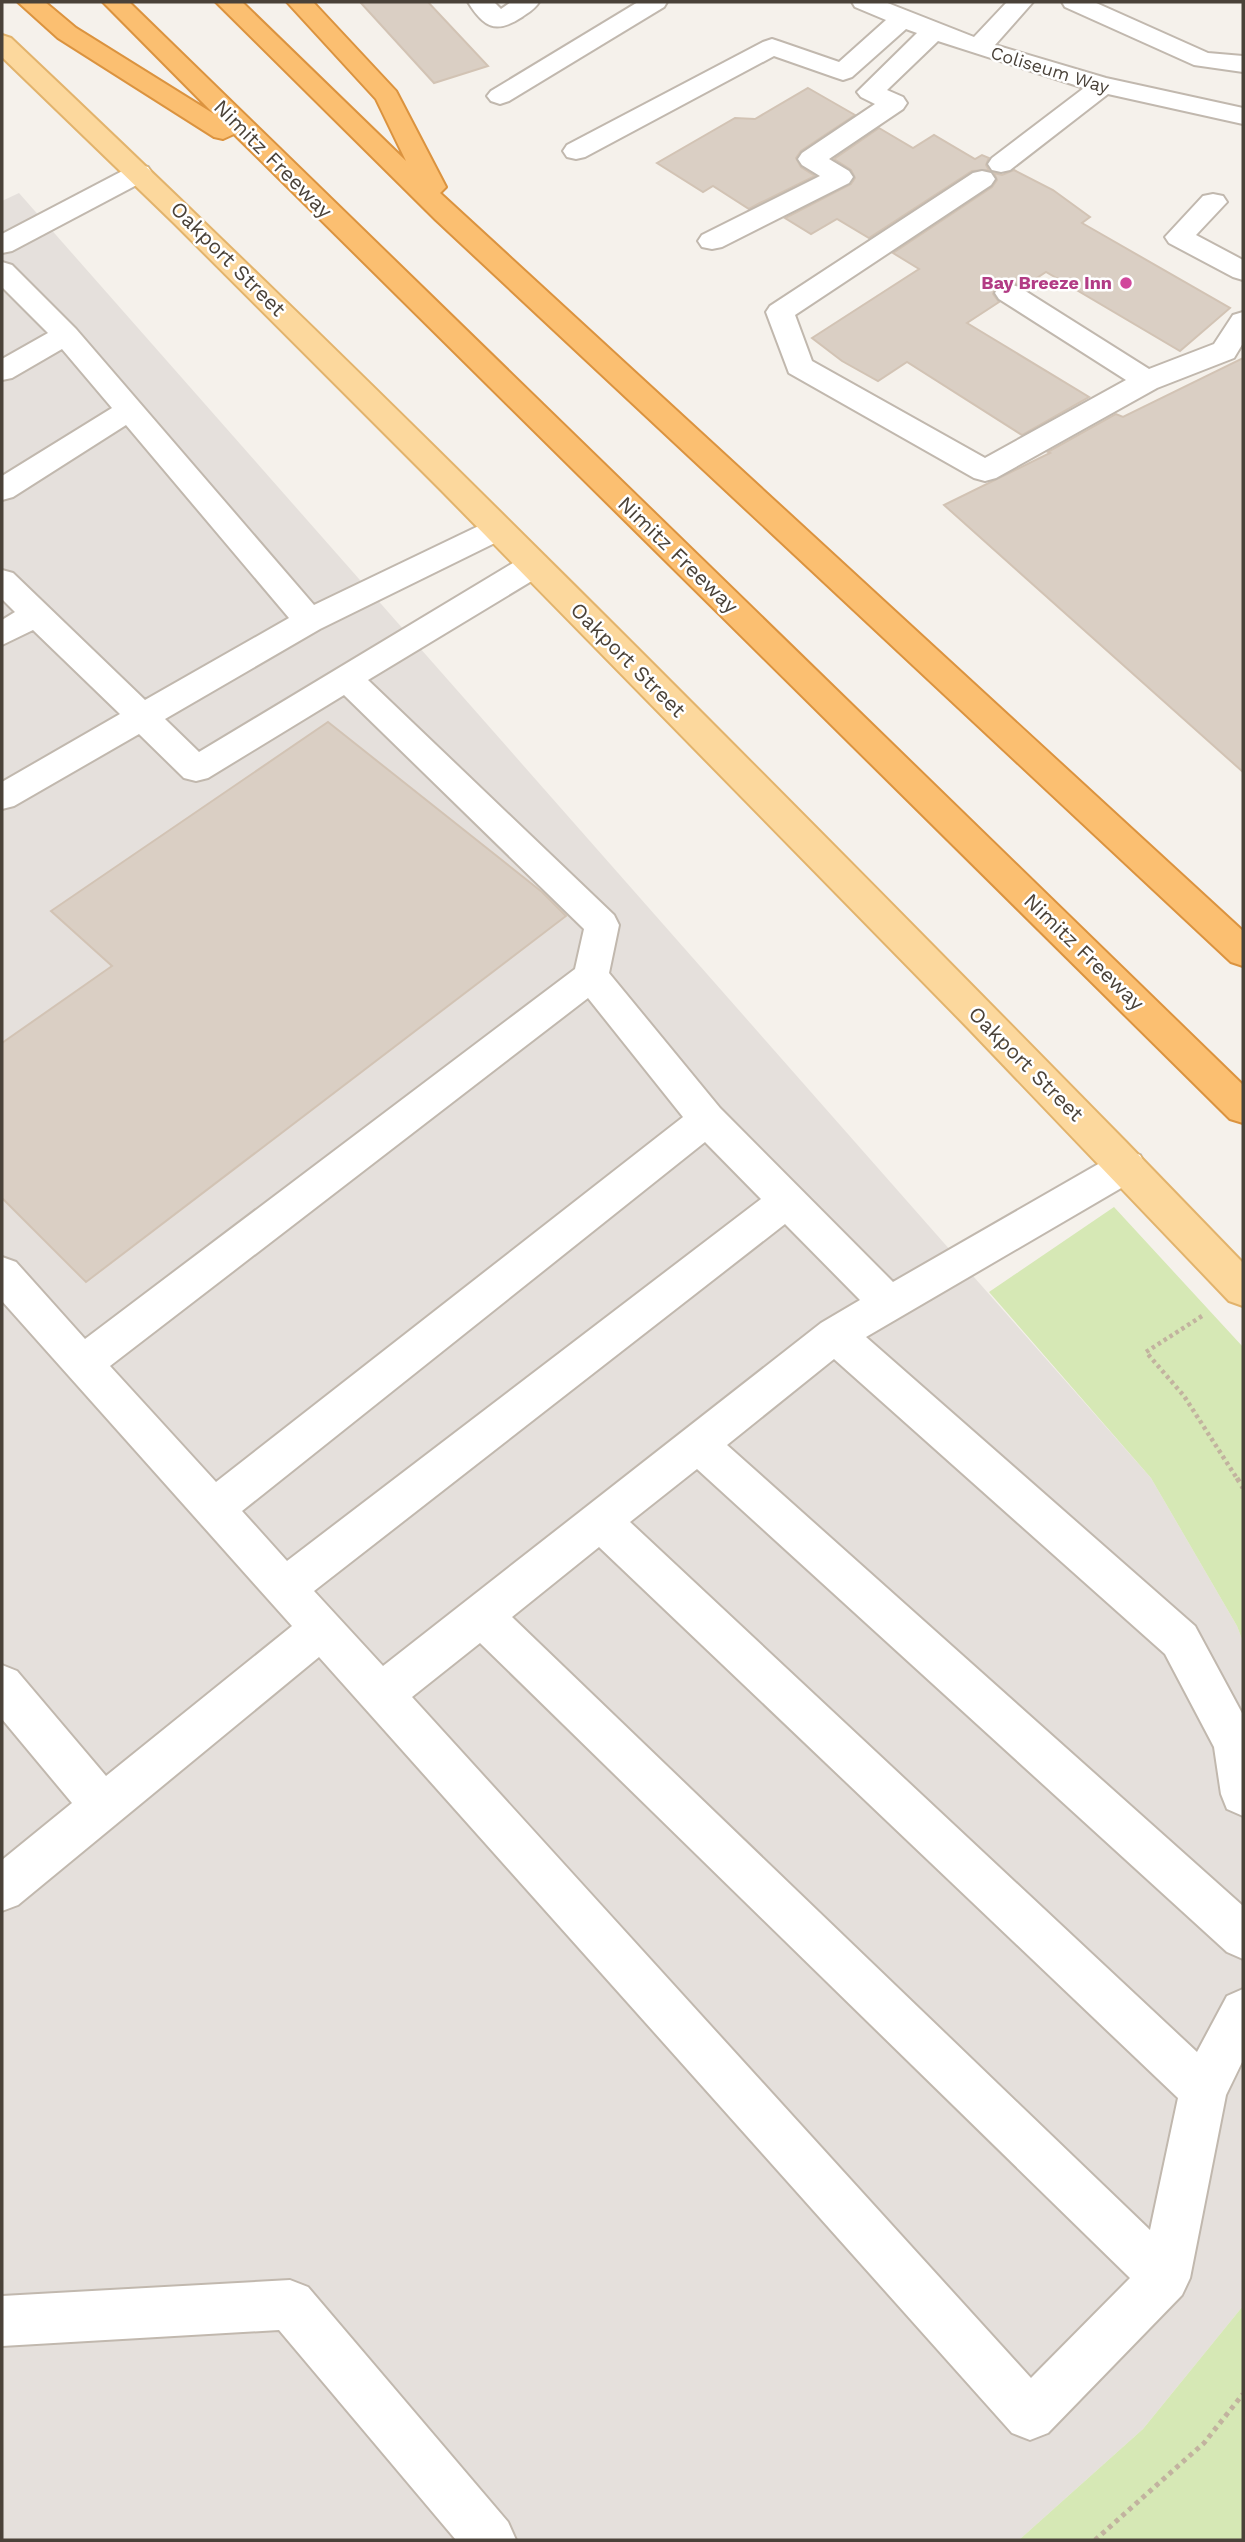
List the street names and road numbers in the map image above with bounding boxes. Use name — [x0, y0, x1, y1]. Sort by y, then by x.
street label: Coliseum Way — [988, 42, 1113, 98]
street label: Nimitz Freeway — [209, 94, 338, 223]
street label: Oakport Street — [166, 196, 291, 321]
street label: Nimitz Freeway — [613, 491, 744, 618]
street label: Oakport Street — [566, 597, 691, 722]
street label: Nimitz Freeway — [1019, 888, 1150, 1015]
street label: Oakport Street — [964, 1001, 1089, 1126]

